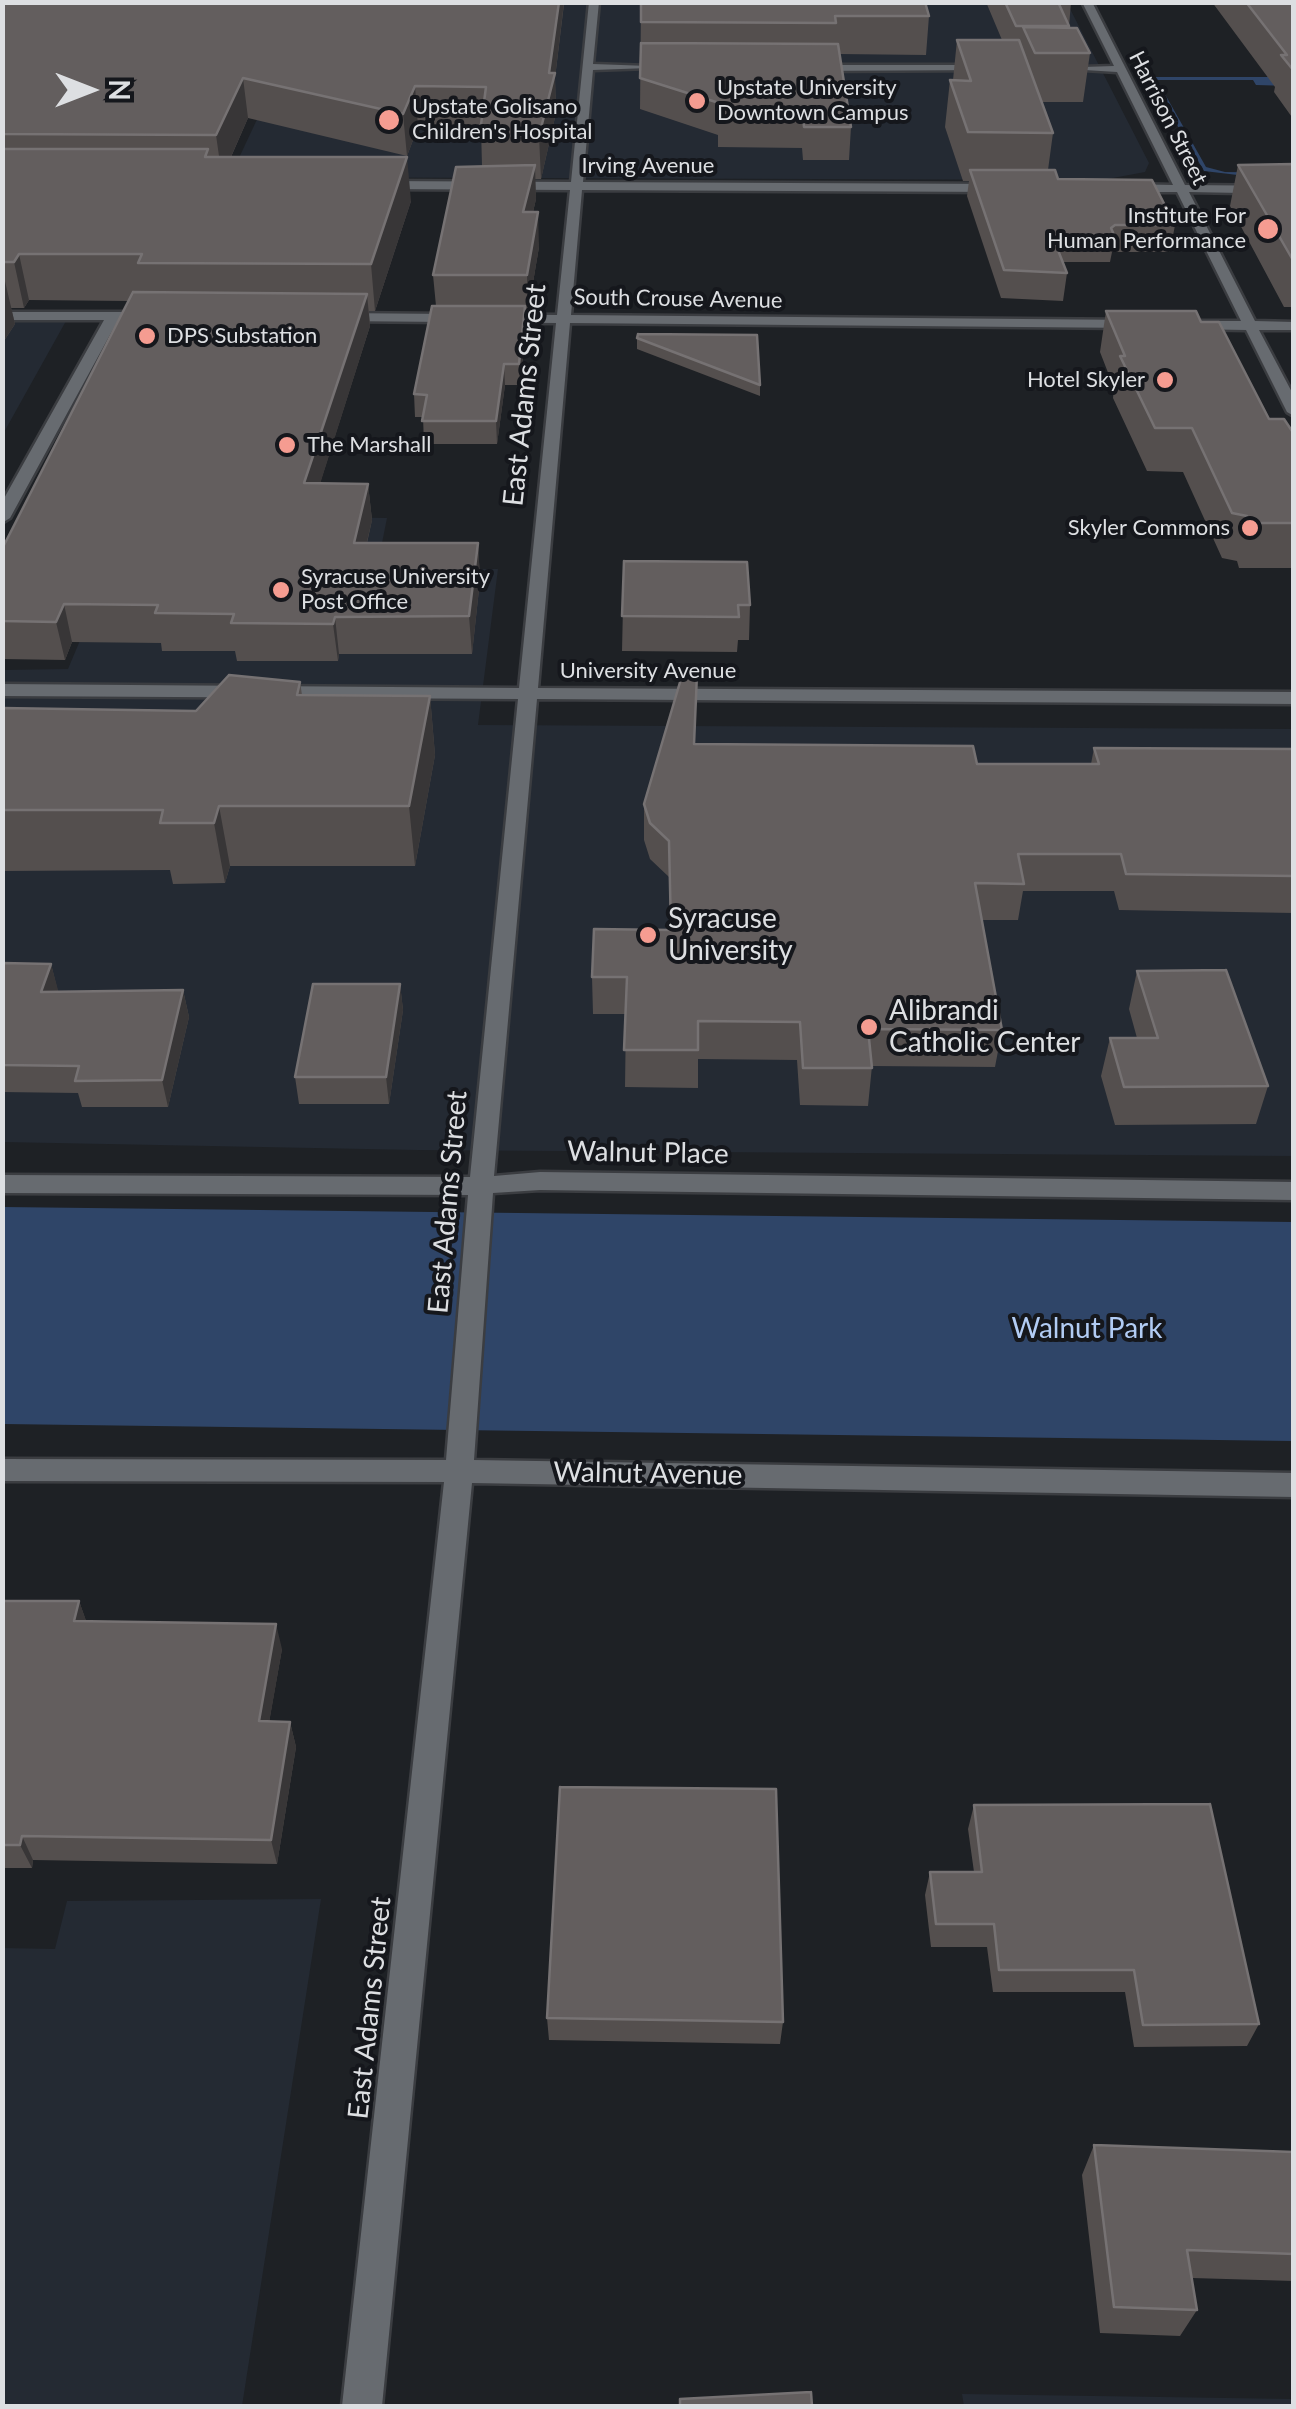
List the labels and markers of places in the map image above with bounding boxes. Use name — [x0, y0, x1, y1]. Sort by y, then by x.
place label: Upstate University Downtown Campus — [717, 75, 908, 126]
marker: Upstate University Downtown Campus — [686, 90, 708, 112]
place label: Upstate Golisano Children's Hospital — [412, 94, 593, 146]
marker: Upstate Golisano Children's Hospital — [376, 107, 402, 133]
place label: Institute For Human Performance — [1047, 203, 1246, 255]
marker: Institute For Human Performance — [1255, 216, 1281, 242]
place label: DPS Substation — [167, 323, 317, 349]
marker: DPS Substation — [136, 325, 158, 347]
place label: Hotel Skyler — [1027, 367, 1145, 393]
marker: Hotel Skyler — [1154, 369, 1176, 391]
place label: The Marshall — [307, 432, 431, 458]
marker: The Marshall — [276, 434, 298, 456]
place label: Skyler Commons — [1068, 515, 1230, 541]
marker: Skyler Commons — [1239, 517, 1261, 539]
place label: Syracuse University Post Office — [301, 564, 490, 616]
marker: Syracuse University Post Office — [270, 579, 292, 601]
place label: Syracuse University — [668, 902, 793, 968]
marker: Syracuse University — [637, 924, 659, 946]
place label: Alibrandi Catholic Center — [889, 994, 1080, 1060]
marker: Alibrandi Catholic Center — [858, 1016, 880, 1038]

